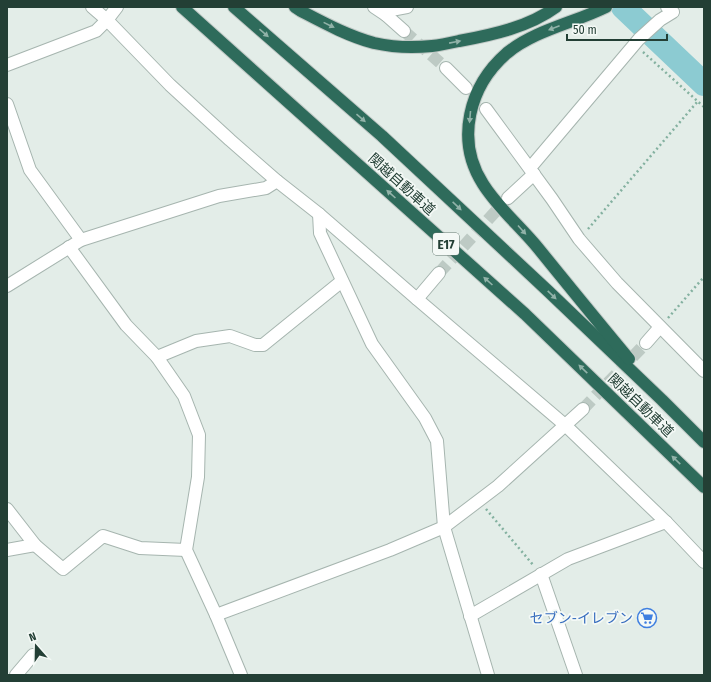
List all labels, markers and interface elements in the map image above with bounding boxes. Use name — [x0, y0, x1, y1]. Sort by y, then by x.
scale bar — [567, 16, 667, 42]
one-way arrow — [323, 22, 335, 28]
text: 50 m — [573, 23, 597, 37]
one-way arrow — [548, 26, 560, 32]
one-way arrow — [259, 28, 269, 37]
one-way arrow — [449, 38, 461, 44]
one-way arrow — [466, 111, 473, 123]
one-way arrow — [356, 114, 367, 123]
street label: 関越自動車道 — [365, 150, 439, 219]
one-way arrow — [386, 190, 395, 199]
one-way arrow — [452, 202, 462, 211]
one-way arrow — [518, 225, 527, 235]
road number: E17 — [433, 233, 459, 255]
one-way arrow — [483, 276, 493, 285]
one-way arrow — [547, 290, 557, 300]
one-way arrow — [578, 364, 588, 374]
street label: 関越自動車道 — [605, 370, 677, 441]
one-way arrow — [671, 455, 681, 465]
supermarket icon: セブン-イレブン — [636, 607, 658, 629]
place label: セブン-イレブン — [530, 610, 633, 627]
north arrow — [16, 626, 56, 666]
text: N — [27, 630, 38, 644]

